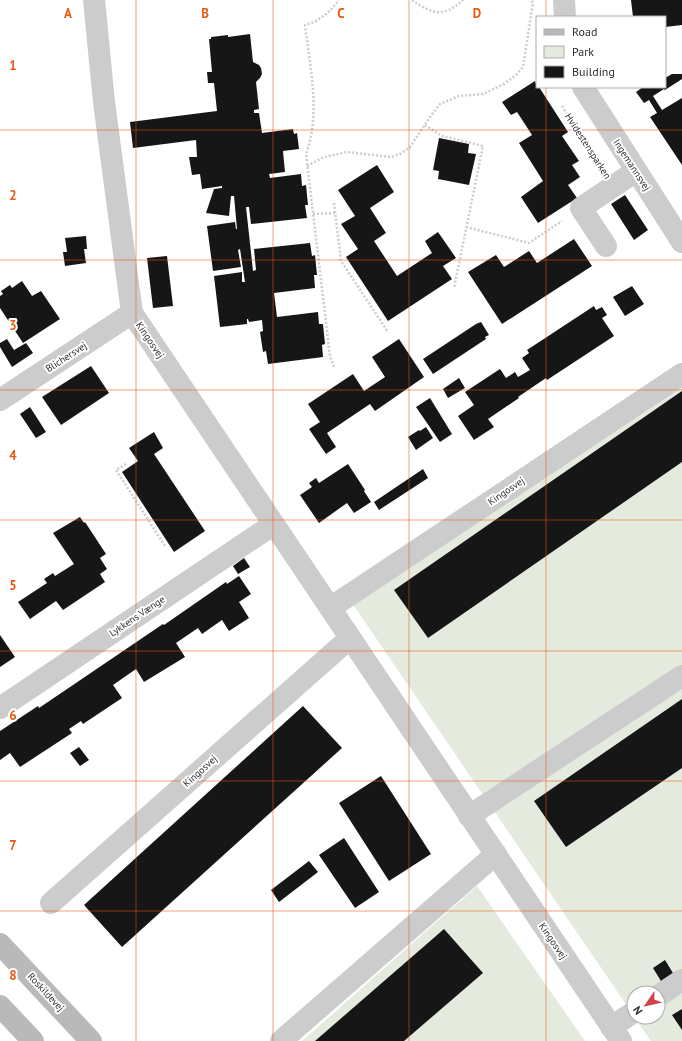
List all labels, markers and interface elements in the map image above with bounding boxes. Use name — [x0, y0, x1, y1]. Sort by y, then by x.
text: A — [64, 5, 72, 22]
text: B — [201, 5, 209, 22]
text: C — [337, 5, 345, 22]
text: D — [473, 5, 481, 22]
legend — [536, 16, 666, 88]
text: Road — [572, 24, 597, 39]
text: Park — [572, 44, 594, 59]
text: 1 — [9, 57, 17, 74]
text: Building — [572, 64, 615, 79]
street label: Hvidestensparken — [562, 111, 614, 181]
street label: Ingemannsvej — [610, 136, 654, 194]
text: 2 — [9, 187, 17, 204]
text: 3 — [9, 317, 17, 334]
street label: Kingosvej — [133, 319, 167, 361]
street label: Blichersvej — [43, 339, 89, 375]
text: 4 — [9, 447, 17, 464]
street label: Kingosvej — [485, 474, 527, 508]
text: 5 — [9, 577, 17, 594]
street label: Lykkens Vænge — [107, 593, 167, 639]
text: 6 — [9, 707, 17, 724]
street label: Kingosvej — [180, 752, 220, 790]
text: 7 — [9, 837, 17, 854]
street label: Kingosvej — [536, 920, 570, 962]
text: 8 — [9, 967, 17, 984]
street label: Roskildevej — [25, 970, 67, 1014]
north arrow — [626, 985, 666, 1025]
text: N — [630, 1004, 646, 1018]

